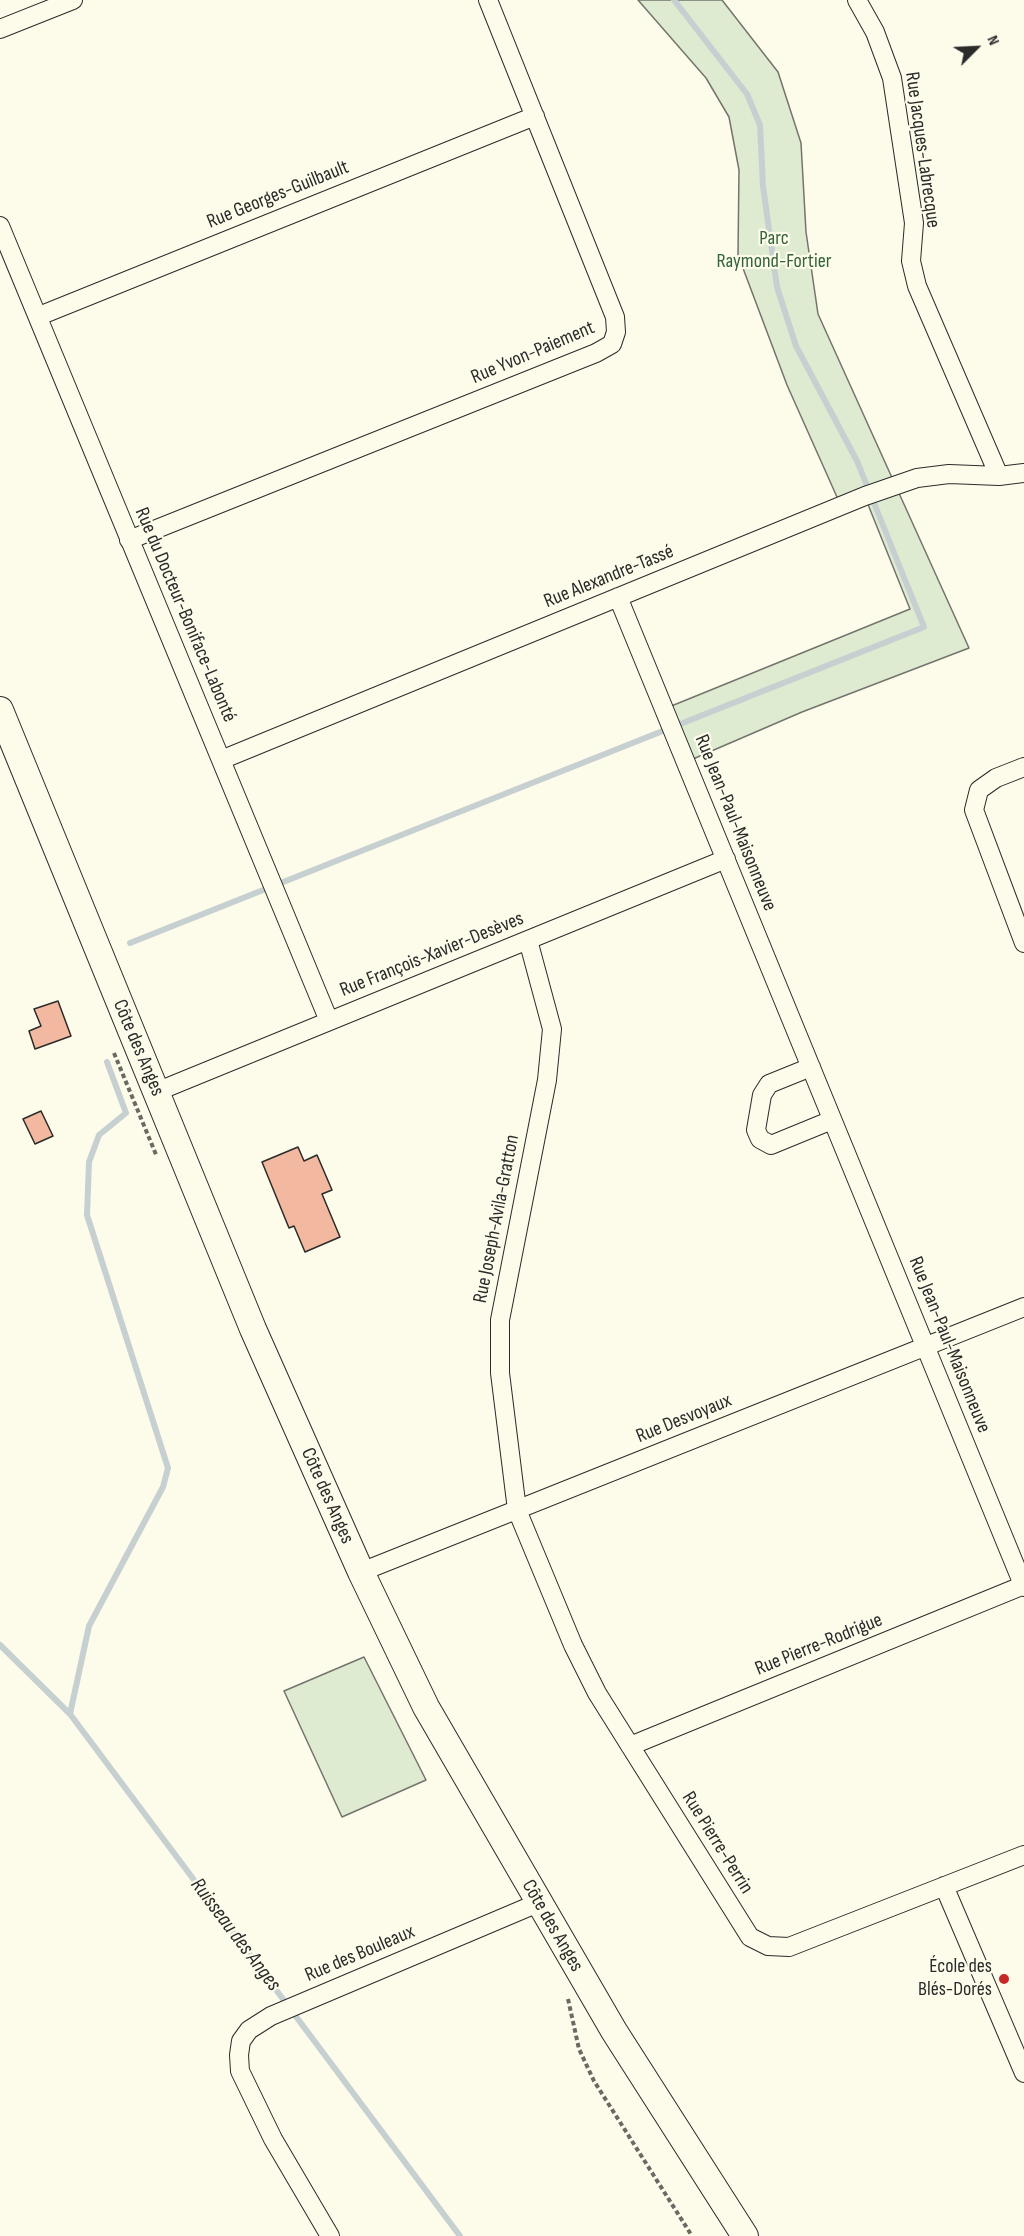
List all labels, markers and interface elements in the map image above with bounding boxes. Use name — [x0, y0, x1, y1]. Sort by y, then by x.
north arrow — [946, 18, 1006, 78]
text: N — [982, 33, 1003, 48]
street label: Rue Jacques-Labrecque — [899, 70, 945, 230]
street label: Rue Georges-Guilbault — [204, 156, 352, 234]
park label: Parc Raymond-Fortier — [717, 227, 831, 274]
street label: Rue Yvon-Paiement — [468, 316, 598, 390]
street label: Rue du Docteur-Boniface-Labonté — [129, 504, 241, 726]
street label: Rue Alexandre-Tassé — [541, 540, 677, 614]
street label: Rue Jean-Paul-Maisonneuve — [689, 731, 781, 915]
street label: Rue François-Xavier-Desèves — [337, 907, 527, 1003]
street label: Côte des Anges — [107, 996, 169, 1100]
street label: Rue Joseph-Avila-Gratton — [469, 1133, 525, 1305]
street label: Rue Jean-Paul-Maisonneuve — [903, 1253, 995, 1437]
street label: Rue Desvoyaux — [633, 1389, 735, 1449]
street label: Côte des Anges — [295, 1444, 359, 1548]
street label: Rue Pierre-Rodrigue — [752, 1609, 886, 1681]
street label: Rue Pierre-Perrin — [676, 1788, 758, 1898]
water label: Ruisseau des Anges — [184, 1874, 286, 1996]
street label: Côte des Anges — [516, 1876, 588, 1976]
street label: Rue des Bouleaux — [302, 1920, 418, 1988]
place label: École des Blés-Dorés — [918, 1955, 992, 2002]
marker: École des Blés-Dorés — [997, 1972, 1011, 1986]

